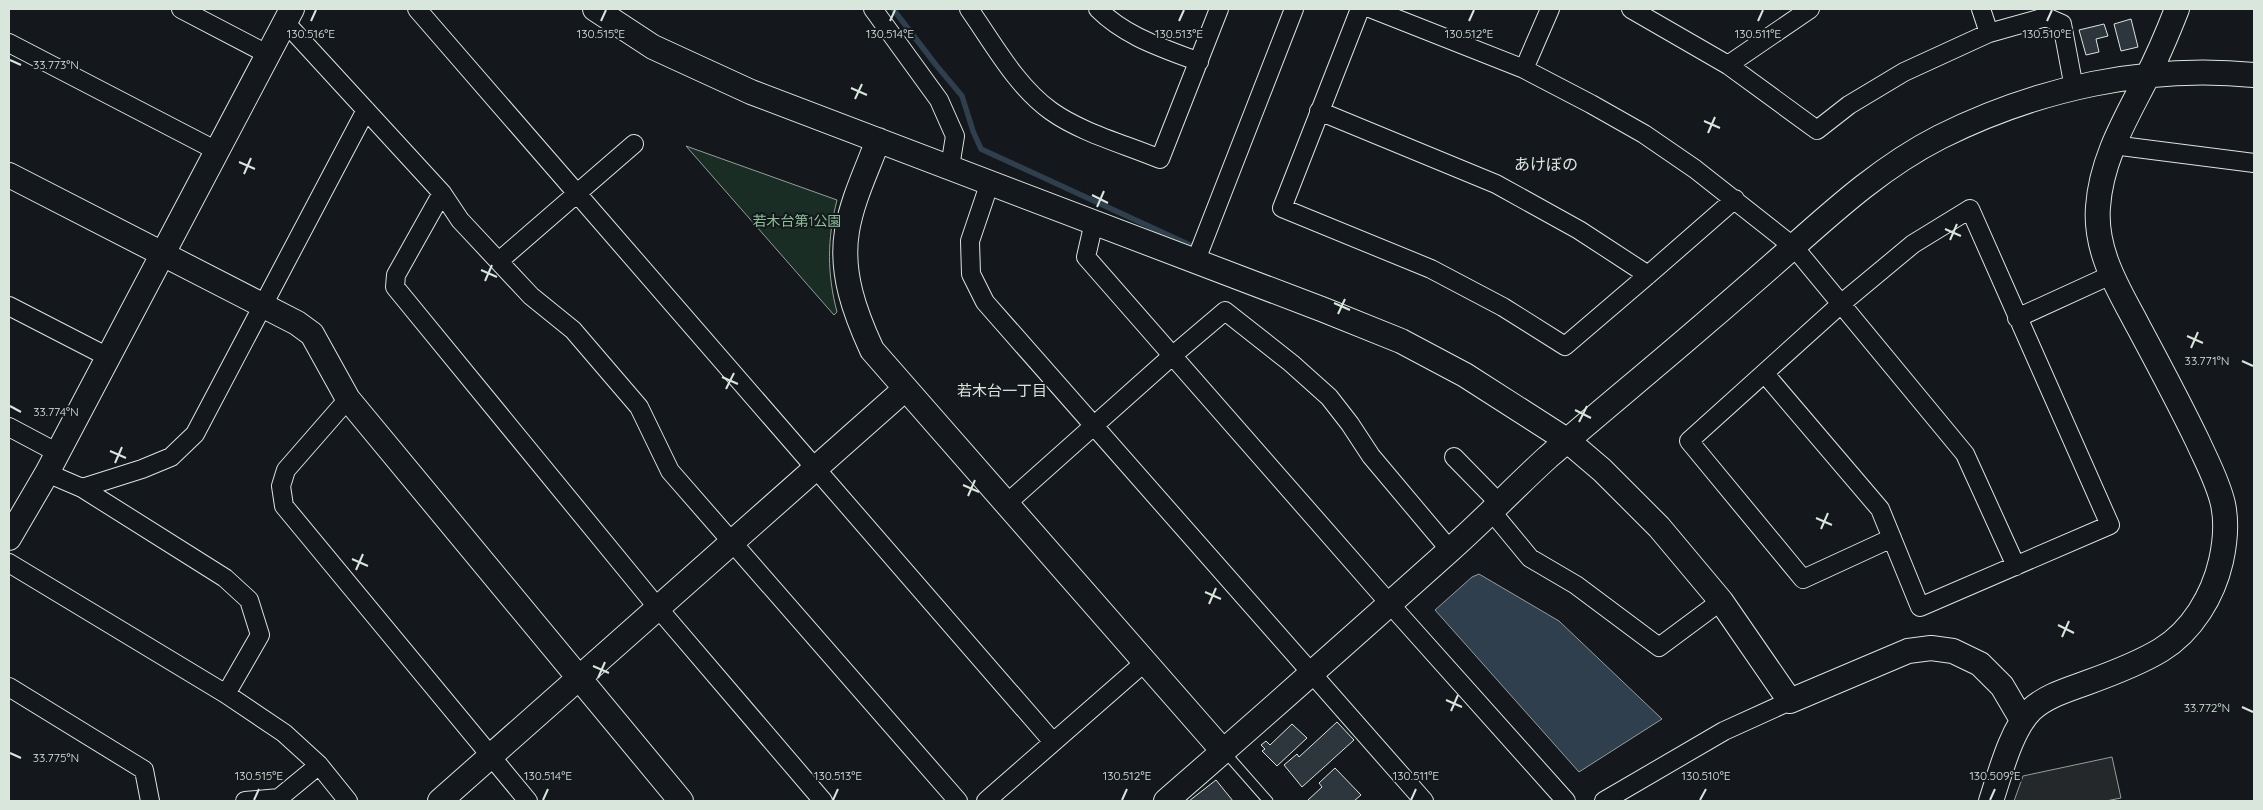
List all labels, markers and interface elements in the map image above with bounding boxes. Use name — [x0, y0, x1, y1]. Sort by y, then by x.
text: 130.516°E — [287, 26, 335, 41]
text: 130.515°E — [577, 26, 625, 41]
text: 130.514°E — [866, 26, 914, 41]
text: 130.513°E — [1155, 26, 1203, 41]
text: 130.512°E — [1445, 26, 1493, 41]
text: 130.511°E — [1735, 26, 1781, 41]
text: 130.510°E — [2023, 26, 2072, 41]
text: 33.773°N — [33, 57, 79, 72]
district label: あけぼの — [1514, 154, 1578, 174]
park label: 若木台第1公園 — [752, 212, 842, 230]
text: 33.771°N — [2185, 353, 2229, 368]
district label: 若木台一丁目 — [957, 381, 1047, 400]
text: 33.774°N — [33, 404, 79, 419]
text: 33.772°N — [2184, 700, 2230, 715]
text: 33.775°N — [33, 750, 79, 765]
text: 130.515°E — [235, 768, 283, 783]
text: 130.514°E — [524, 768, 572, 783]
text: 130.513°E — [814, 768, 862, 783]
text: 130.512°E — [1103, 768, 1151, 783]
text: 130.511°E — [1393, 768, 1439, 783]
text: 130.510°E — [1682, 768, 1731, 783]
text: 130.509°E — [1969, 768, 2021, 783]

